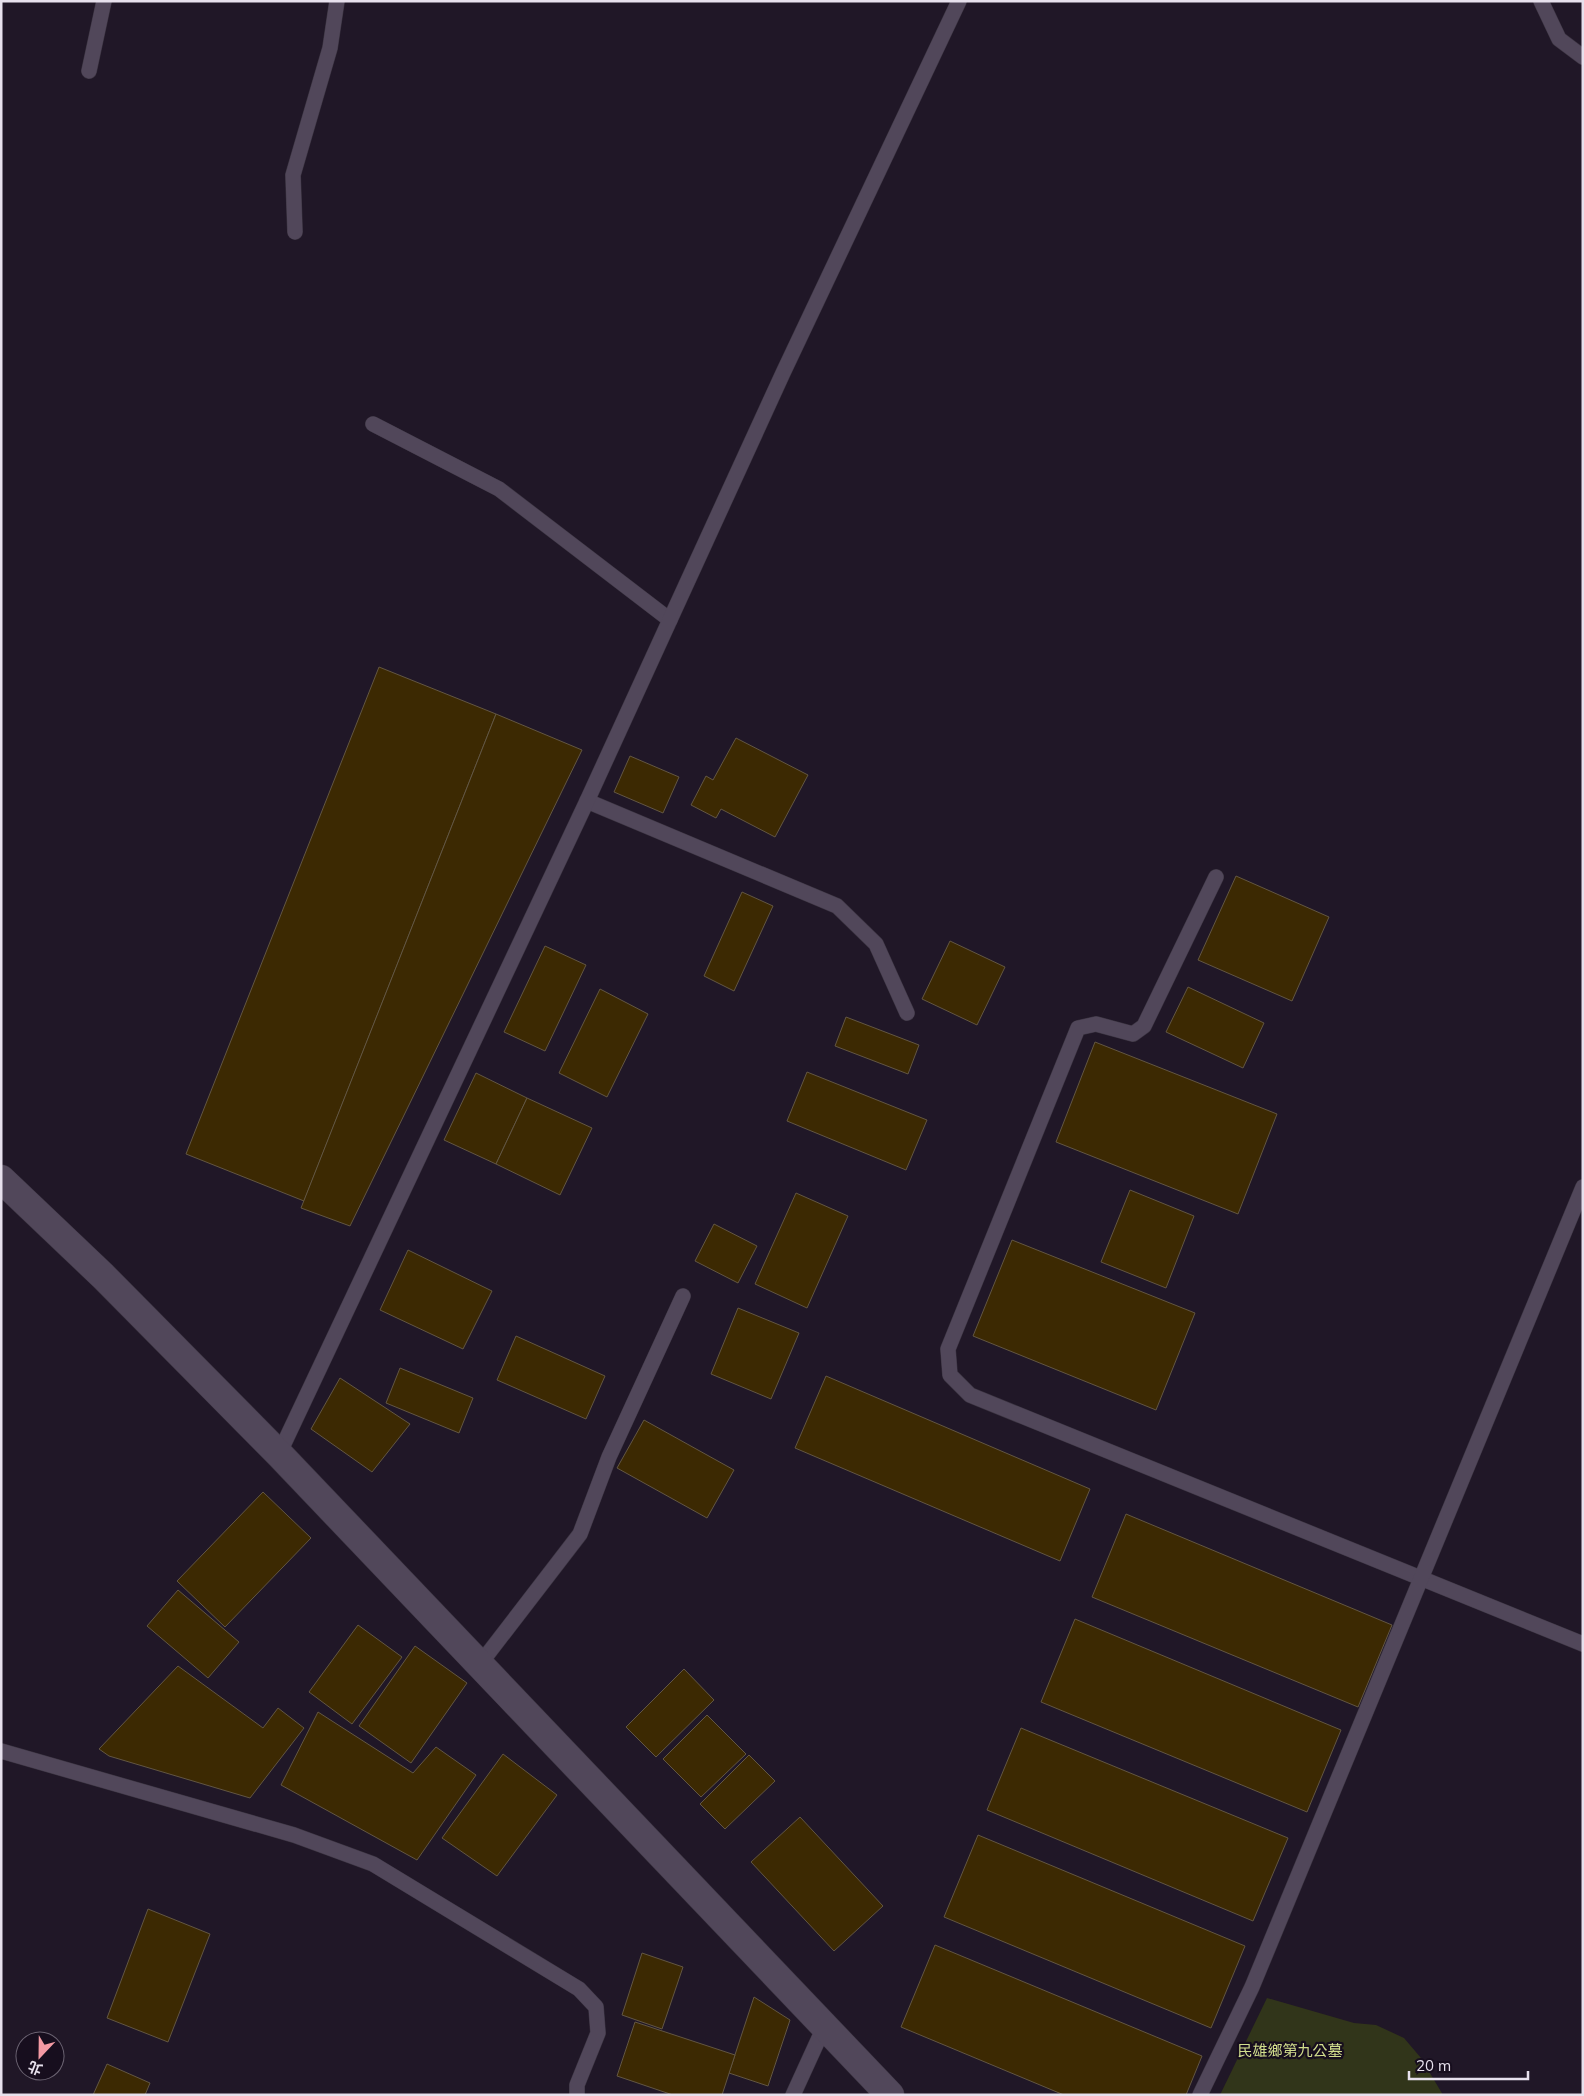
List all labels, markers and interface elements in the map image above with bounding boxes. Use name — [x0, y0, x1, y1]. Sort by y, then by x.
north arrow — [15, 2031, 65, 2081]
park label: 民雄鄉第九公墓 — [1237, 2041, 1343, 2060]
scale bar — [1409, 2048, 1528, 2080]
text: 20 m — [1416, 2056, 1451, 2075]
text: 北 — [25, 2057, 45, 2079]

